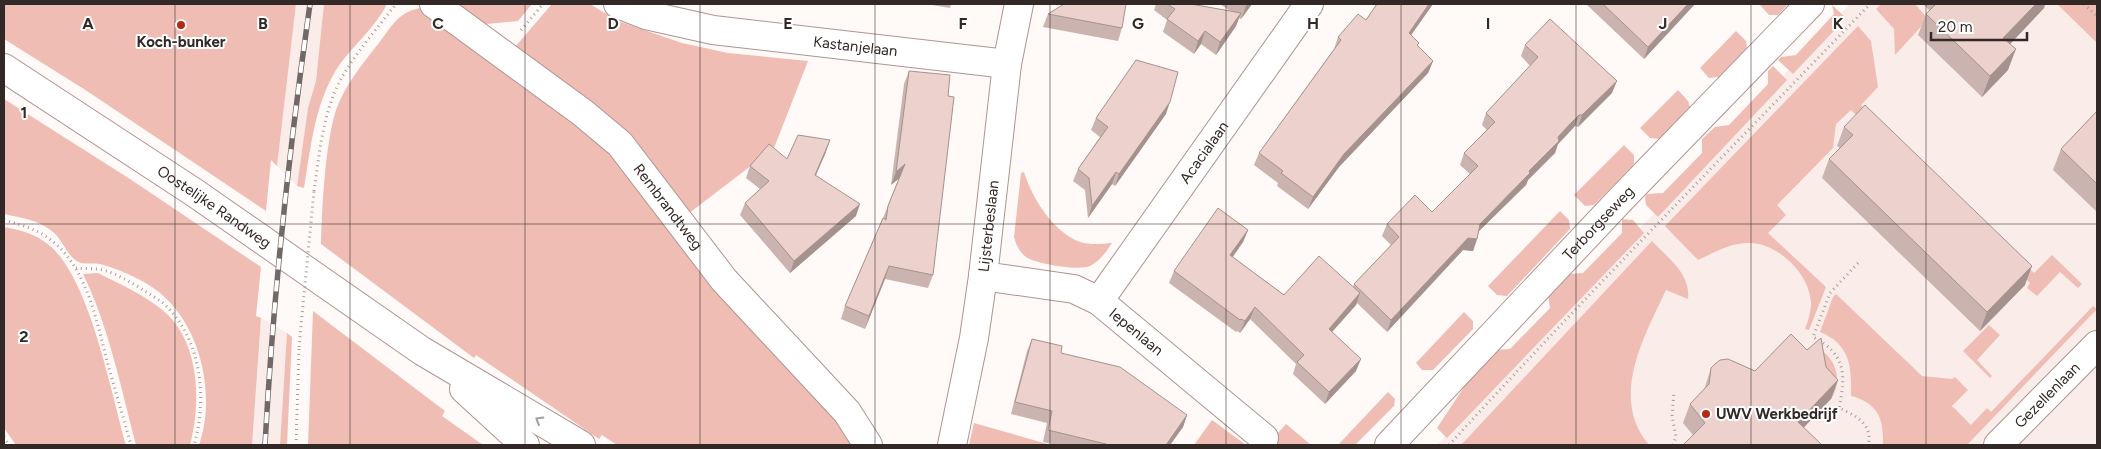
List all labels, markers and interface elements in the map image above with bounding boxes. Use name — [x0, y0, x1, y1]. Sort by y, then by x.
scale bar — [1931, 10, 2027, 42]
text: A — [82, 14, 94, 33]
text: B — [258, 14, 268, 33]
text: C — [432, 14, 444, 33]
text: D — [607, 14, 619, 33]
text: E — [783, 14, 793, 33]
text: F — [959, 14, 968, 33]
text: G — [1132, 14, 1144, 33]
text: H — [1307, 14, 1319, 33]
text: I — [1486, 14, 1490, 33]
text: J — [1659, 14, 1667, 33]
text: K — [1833, 14, 1844, 33]
text: 20 m — [1938, 18, 1972, 36]
marker: Koch-bunker — [175, 19, 187, 31]
place label: Koch-bunker — [137, 33, 226, 51]
street label: Kastanjelaan — [812, 33, 898, 60]
text: 1 — [21, 103, 27, 122]
street label: Acacialaan — [1176, 118, 1232, 187]
street label: Rembrandtweg — [630, 160, 707, 253]
street label: Oostelijke Randweg — [154, 162, 275, 252]
street label: Lijsterbeslaan — [975, 179, 1003, 273]
street label: Terborgseweg — [1559, 182, 1638, 264]
street label: Iepenlaan — [1106, 304, 1167, 359]
text: 2 — [19, 327, 29, 346]
street label: Gezellenlaan — [2011, 359, 2084, 432]
place label: UWV Werkbedrijf — [1716, 405, 1838, 423]
marker: UWV Werkbedrijf — [1700, 408, 1712, 420]
one-way arrow — [536, 417, 545, 427]

